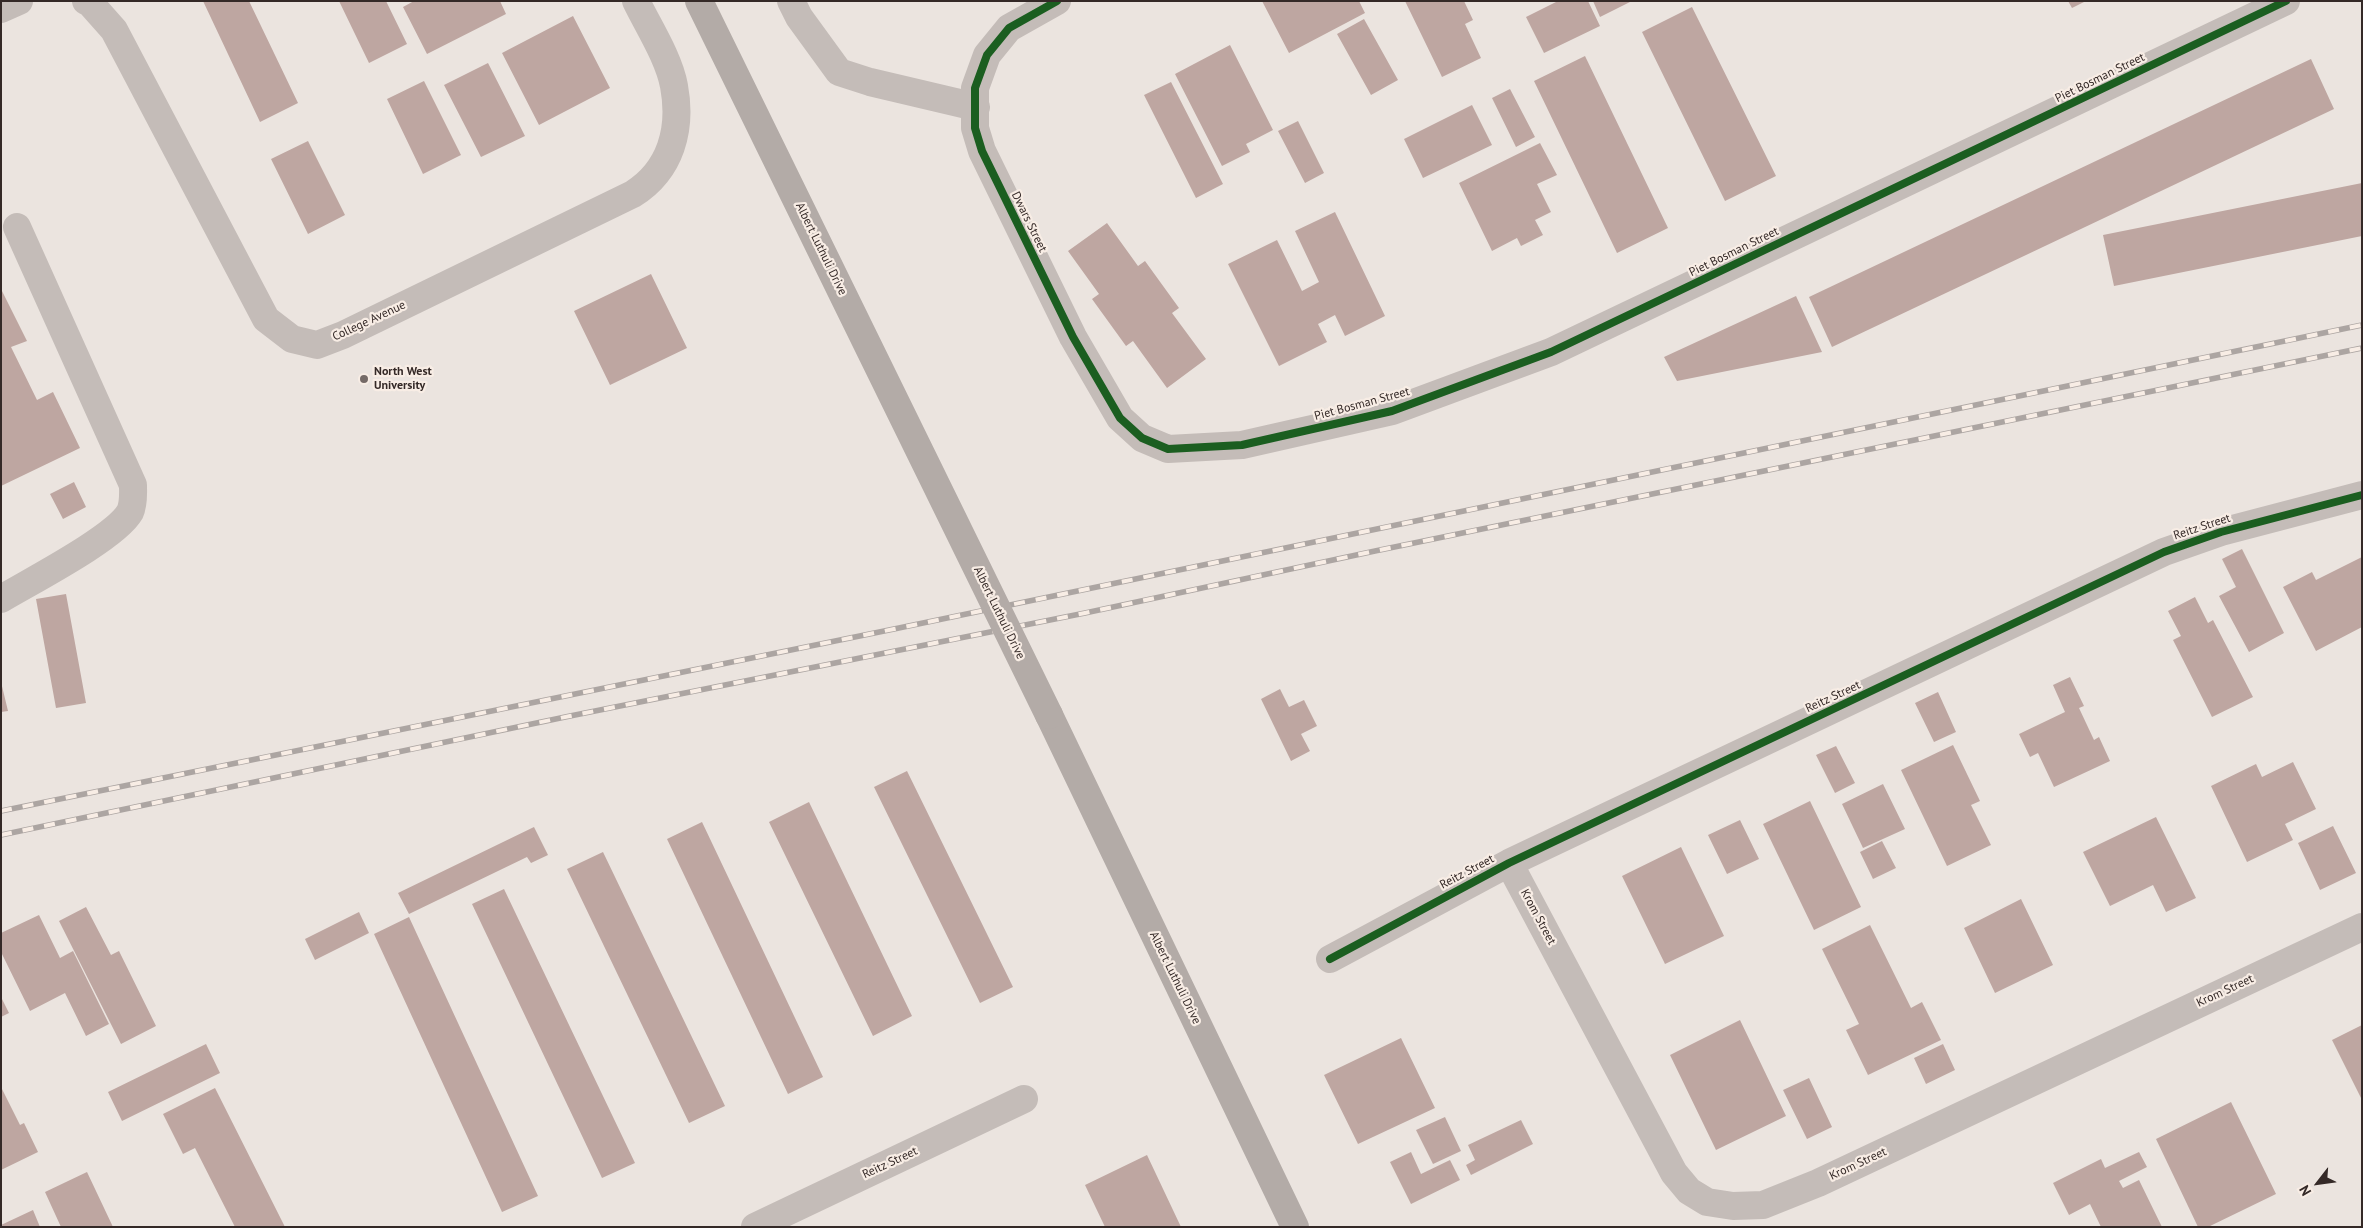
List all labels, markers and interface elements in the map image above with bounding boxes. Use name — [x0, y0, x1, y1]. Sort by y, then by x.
street label: Piet Bosman Street — [2053, 50, 2147, 106]
street label: Dwars Street — [1008, 189, 1050, 255]
street label: Albert Luthuli Drive — [792, 200, 850, 298]
street label: Piet Bosman Street — [1687, 224, 1781, 280]
street label: College Avenue — [330, 298, 408, 344]
place label: North West University — [374, 365, 432, 393]
marker: North West University — [358, 373, 370, 385]
street label: Piet Bosman Street — [1313, 384, 1411, 424]
street label: Reitz Street — [2172, 511, 2232, 543]
street label: Albert Luthuli Drive — [970, 564, 1028, 662]
street label: Reitz Street — [1803, 678, 1863, 716]
street label: Reitz Street — [1438, 852, 1496, 892]
street label: Krom Street — [1517, 887, 1559, 947]
street label: Albert Luthuli Drive — [1146, 929, 1204, 1027]
street label: Krom Street — [2194, 972, 2256, 1010]
street label: Reitz Street — [860, 1144, 920, 1182]
street label: Krom Street — [1827, 1145, 1889, 1183]
north arrow — [2293, 1158, 2343, 1208]
text: N — [2295, 1182, 2315, 1199]

